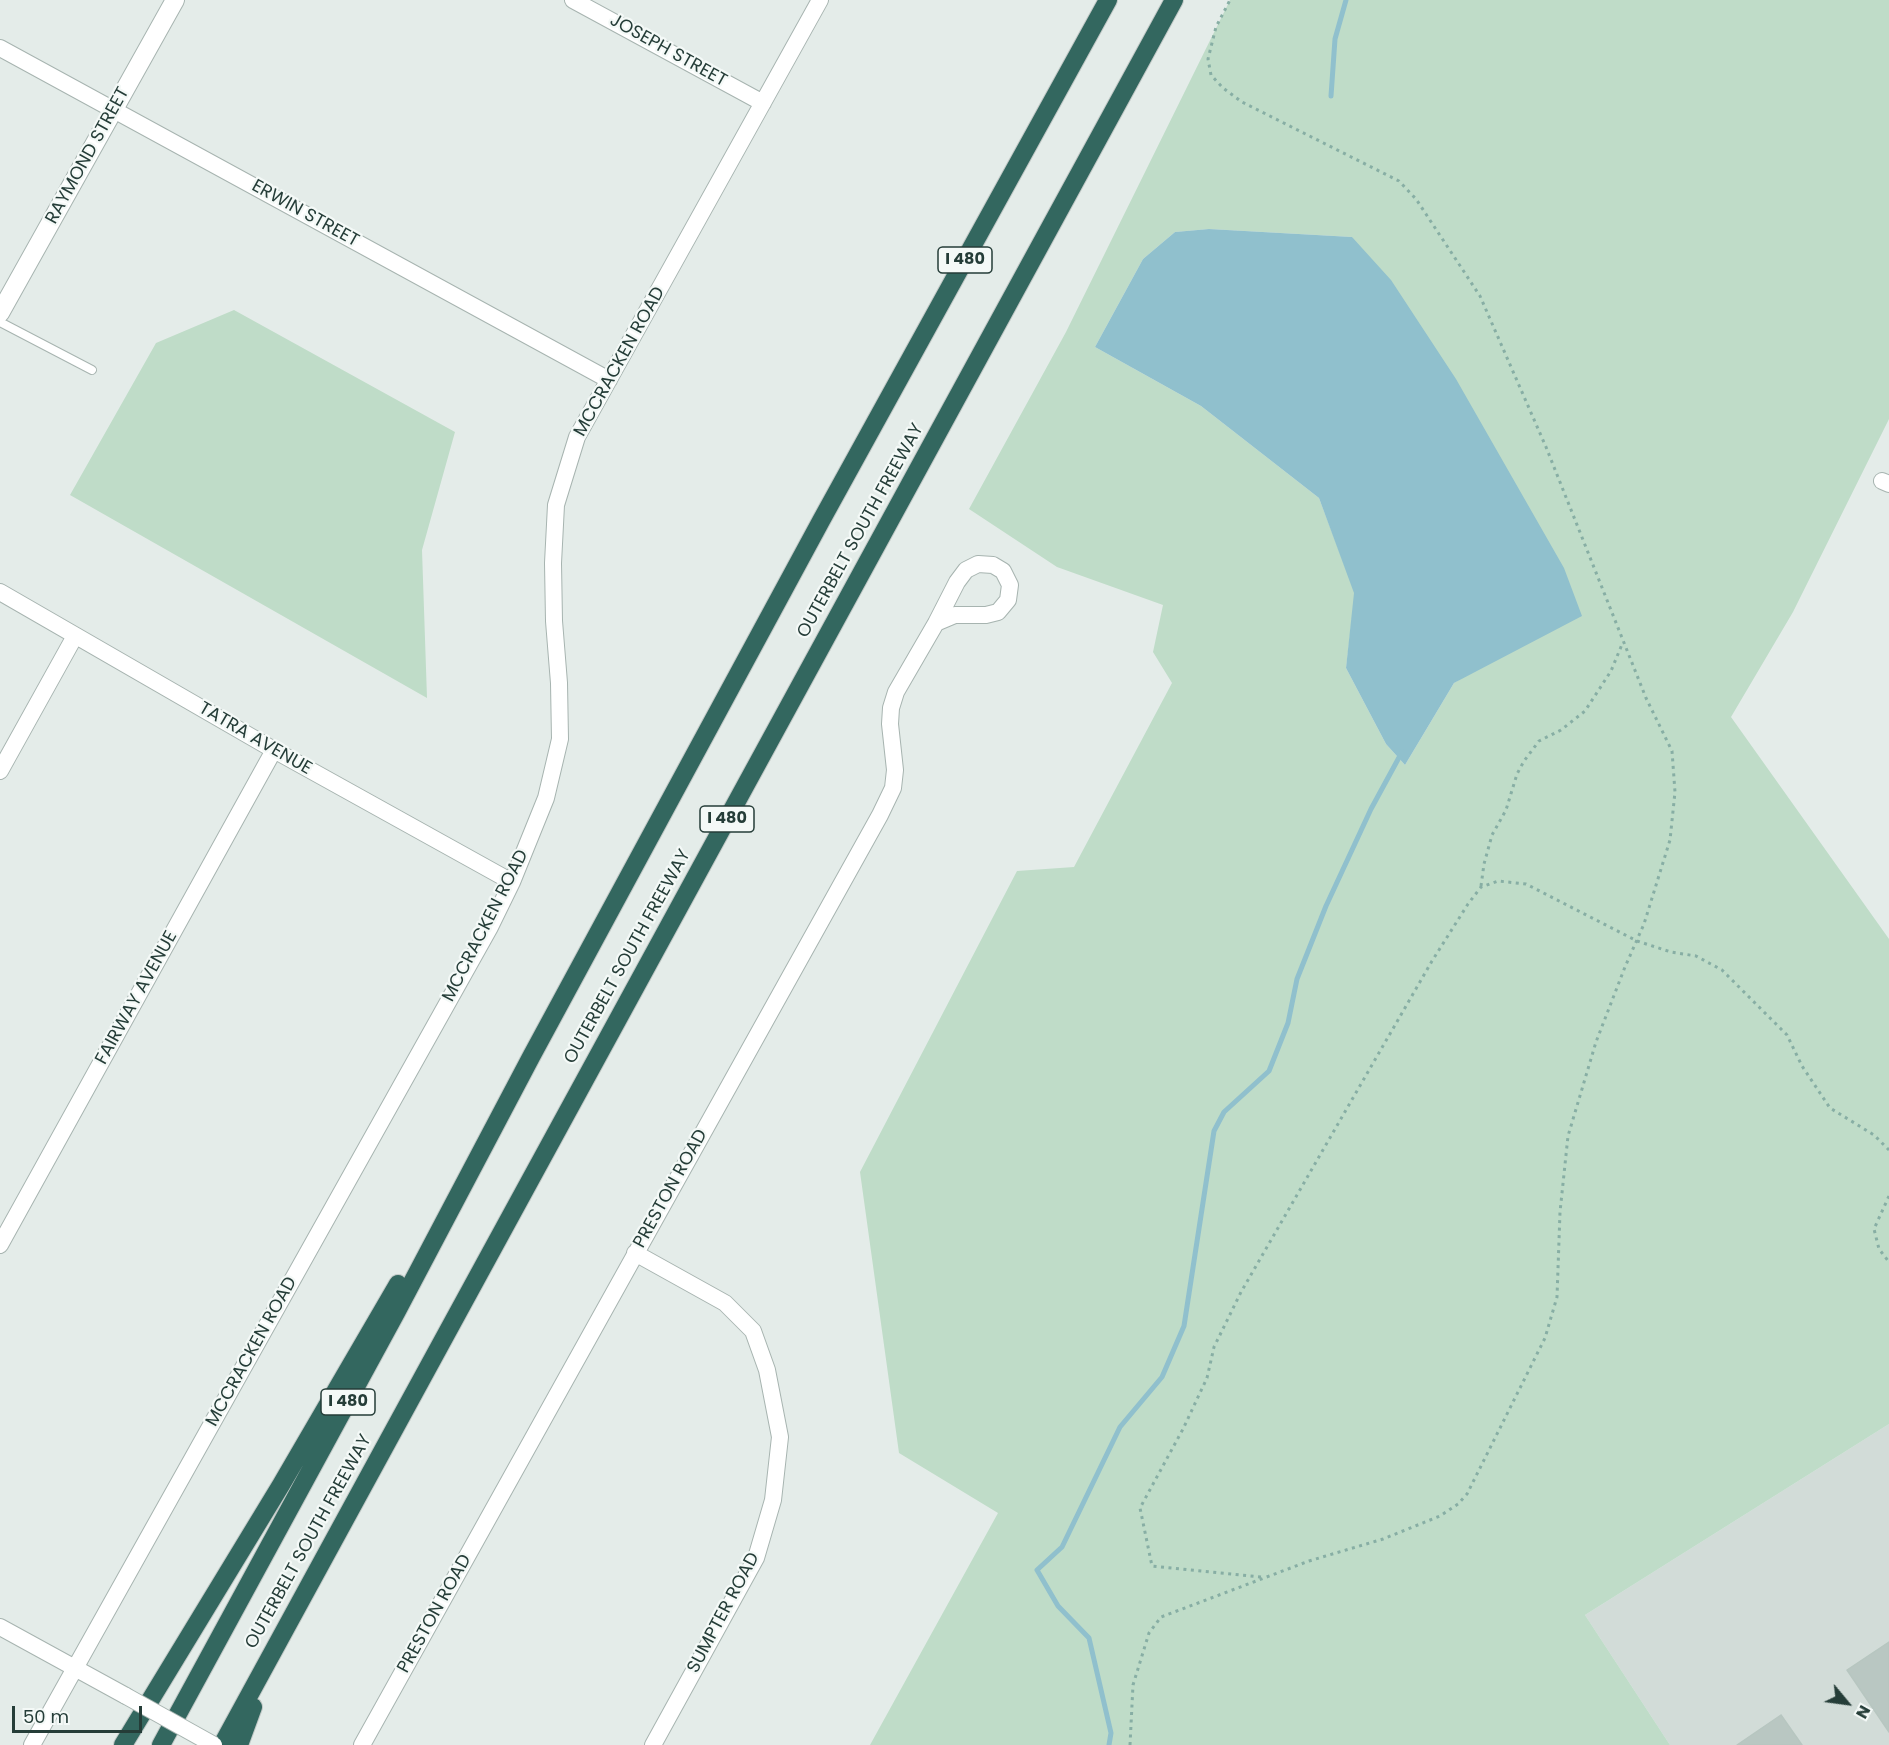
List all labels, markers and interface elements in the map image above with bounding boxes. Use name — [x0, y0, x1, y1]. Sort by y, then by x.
street label: JOSEPH STREET — [606, 10, 730, 92]
street label: RAYMOND STREET — [41, 84, 135, 228]
street label: ERWIN STREET — [248, 176, 362, 252]
road number: I 480 — [938, 247, 992, 273]
street label: MCCRACKEN ROAD — [570, 283, 670, 441]
street label: OUTERBELT SOUTH FREEWAY — [793, 420, 929, 642]
street label: TATRA AVENUE — [195, 698, 315, 780]
road number: I 480 — [700, 806, 754, 832]
street label: MCCRACKEN ROAD — [438, 846, 534, 1006]
street label: OUTERBELT SOUTH FREEWAY — [560, 846, 696, 1068]
street label: FAIRWAY AVENUE — [91, 928, 183, 1068]
street label: PRESTON ROAD — [629, 1126, 713, 1252]
street label: MCCRACKEN ROAD — [202, 1273, 302, 1431]
road number: I 480 — [321, 1389, 375, 1415]
street label: OUTERBELT SOUTH FREEWAY — [241, 1431, 377, 1653]
street label: SUMPTER ROAD — [683, 1549, 765, 1677]
street label: PRESTON ROAD — [393, 1551, 477, 1677]
north arrow — [1817, 1673, 1877, 1733]
scale bar — [15, 1694, 146, 1732]
text: N — [1850, 1701, 1876, 1723]
text: 50 m — [23, 1704, 69, 1729]

